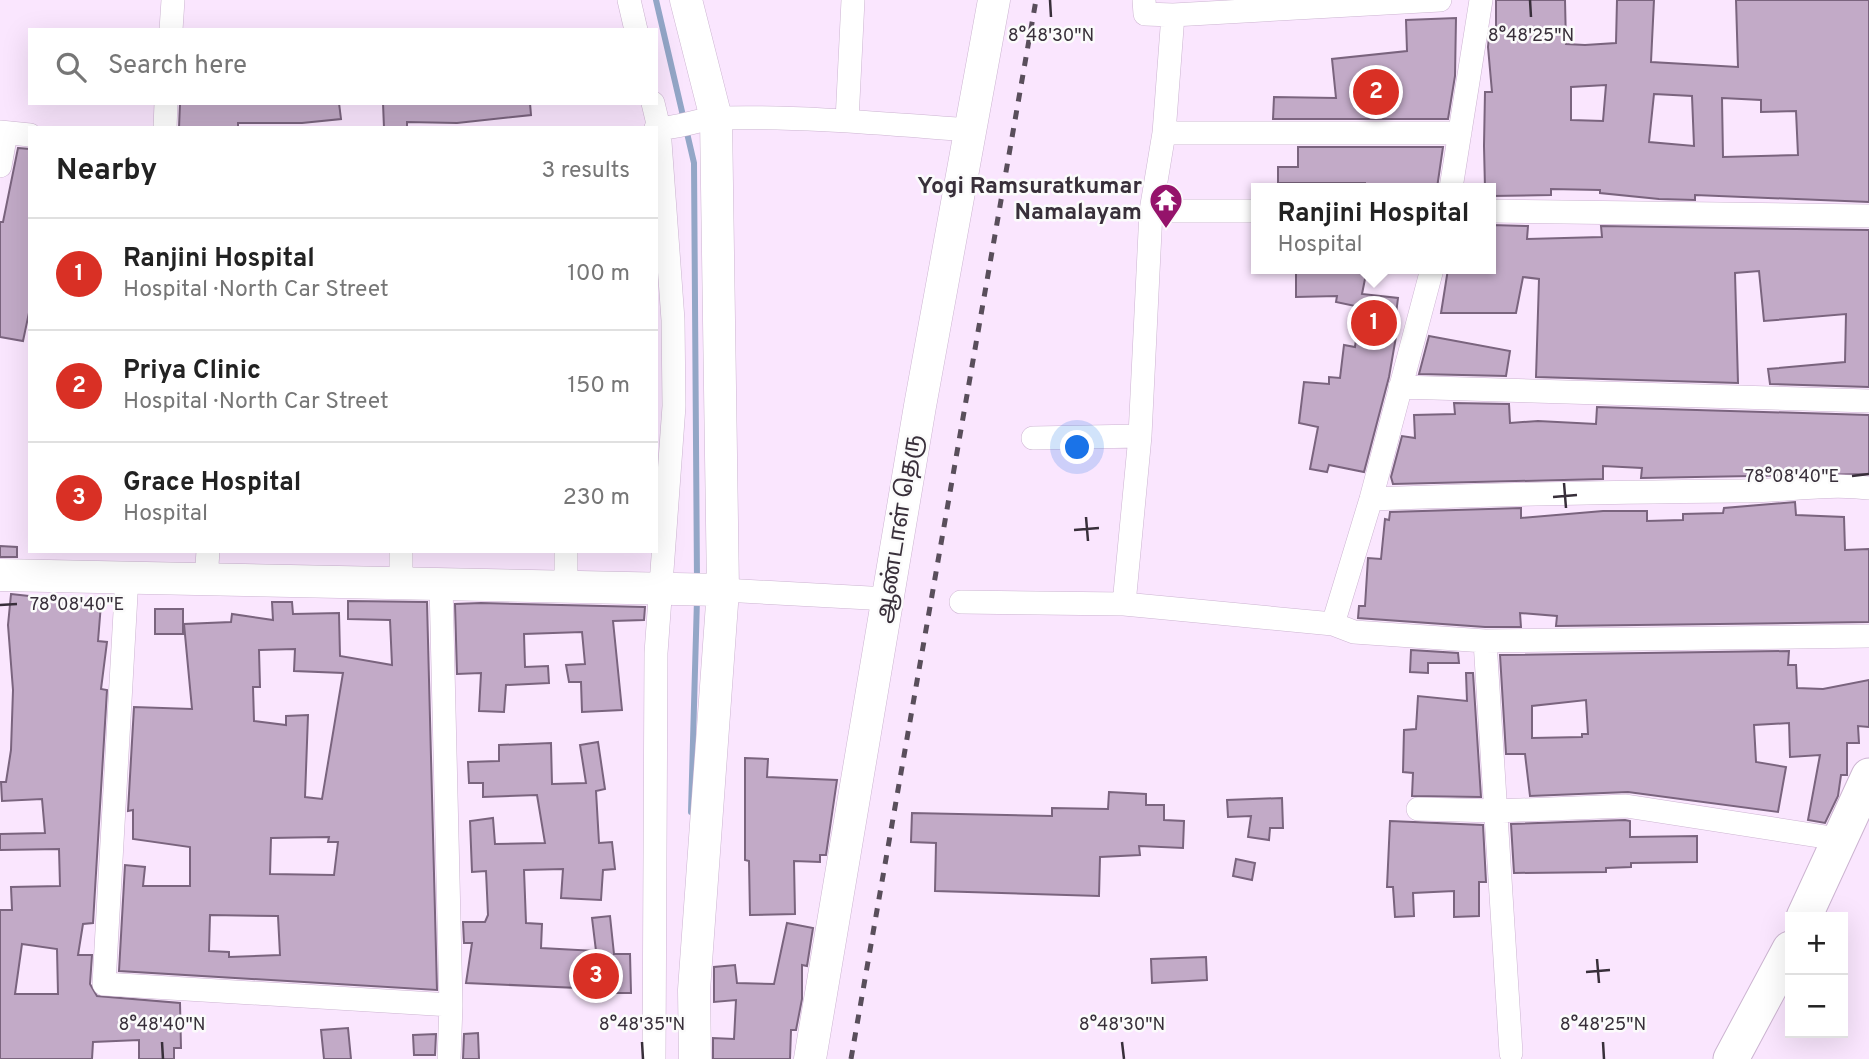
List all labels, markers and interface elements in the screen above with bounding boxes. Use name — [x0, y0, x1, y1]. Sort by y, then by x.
text: 8°48'30"N — [1008, 25, 1094, 48]
text: 8°48'25"N — [1488, 25, 1574, 48]
search box — [28, 28, 658, 105]
icon: search — [52, 48, 90, 86]
text: Search here — [108, 50, 247, 83]
pin: 2 — [1353, 66, 1399, 118]
text: Nearby — [56, 153, 157, 190]
text: 3 results — [541, 157, 630, 186]
place label: Yogi Ramsuratkumar Namalayam — [917, 173, 1142, 228]
temple icon: Yogi Ramsuratkumar Namalayam — [1147, 181, 1185, 230]
popup — [1251, 183, 1496, 274]
text: Ranjini Hospital — [1278, 198, 1469, 231]
text: Hospital — [1278, 231, 1363, 260]
text: Ranjini Hospital — [123, 243, 315, 276]
text: 1 — [74, 260, 84, 289]
text: 100 m — [567, 260, 630, 289]
text: Hospital · North Car Street — [123, 276, 389, 305]
pin: 1 — [1351, 297, 1397, 349]
text: Priya Clinic — [123, 355, 261, 388]
text: 2 — [72, 372, 86, 401]
text: 150 m — [568, 372, 630, 401]
text: Hospital · North Car Street — [123, 388, 389, 417]
your location — [1060, 430, 1094, 464]
street label: ஆண்டாள் தெரு — [871, 433, 929, 625]
text: 78°08'40"E — [1745, 466, 1839, 489]
text: Grace Hospital — [123, 467, 301, 500]
text: 3 — [72, 484, 86, 513]
text: 230 m — [563, 484, 630, 513]
text: Hospital — [123, 500, 208, 529]
text: 78°08'40"E — [30, 594, 124, 617]
map controls — [1785, 912, 1848, 1038]
button: + — [1785, 912, 1848, 975]
pin: 3 — [573, 950, 619, 1002]
button: − — [1785, 975, 1848, 1038]
text: 8°48'40"N — [118, 1014, 206, 1037]
text: 8°48'35"N — [599, 1014, 685, 1037]
text: 8°48'30"N — [1079, 1014, 1165, 1037]
text: 8°48'25"N — [1560, 1014, 1646, 1037]

